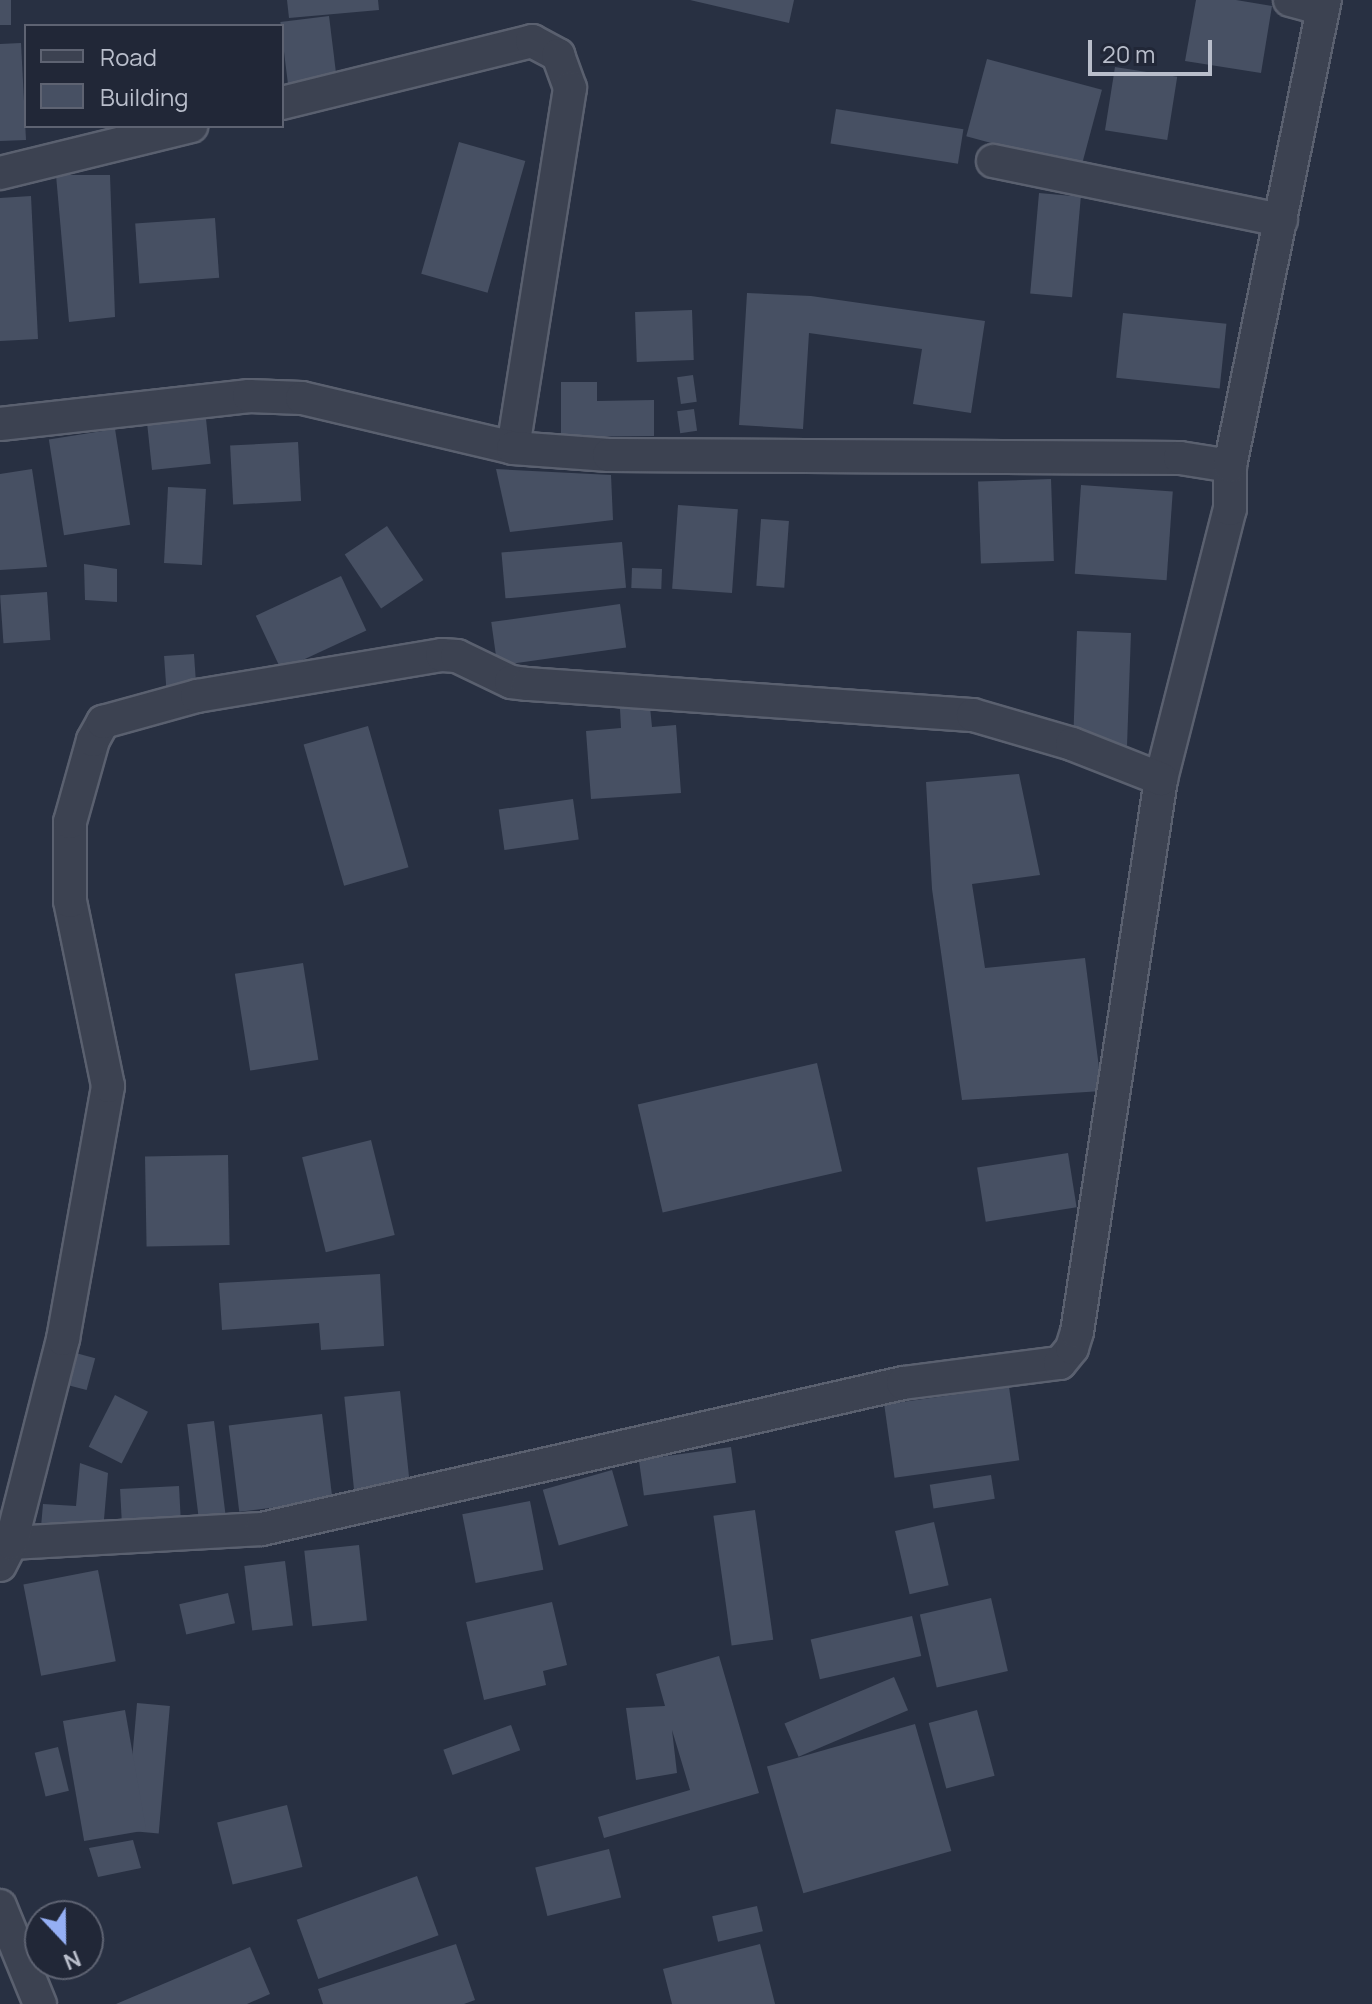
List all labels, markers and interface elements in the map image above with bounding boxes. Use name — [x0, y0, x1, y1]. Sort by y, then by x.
legend — [24, 24, 284, 128]
scale bar — [1092, 24, 1216, 74]
text: 20 m — [1102, 37, 1155, 70]
text: Road — [100, 40, 157, 73]
text: Building — [100, 80, 188, 113]
north arrow — [24, 1900, 104, 1980]
text: N — [59, 1944, 85, 1977]

